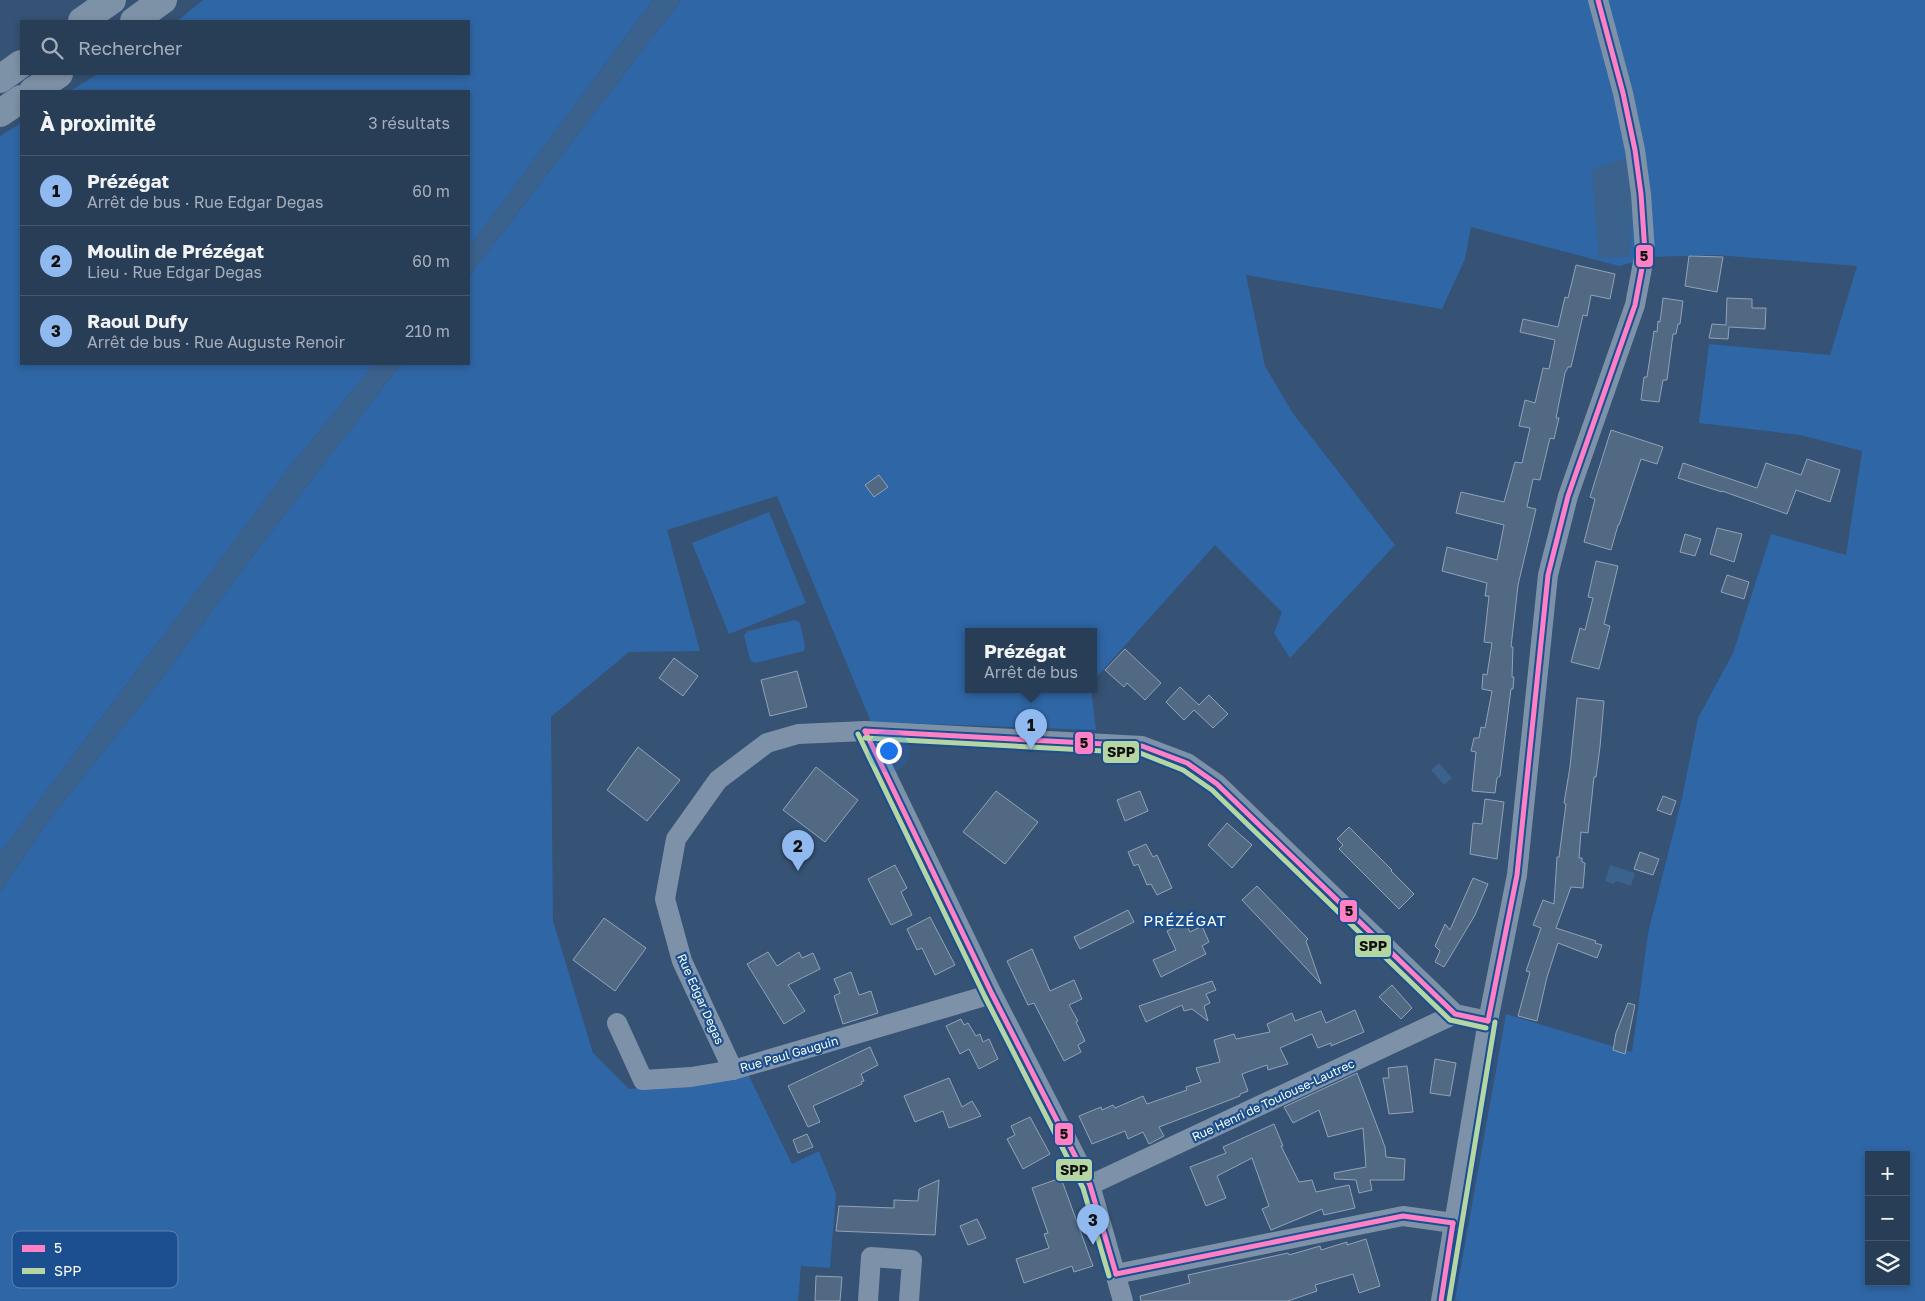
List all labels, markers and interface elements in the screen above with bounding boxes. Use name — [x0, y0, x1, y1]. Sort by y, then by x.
search box — [20, 20, 470, 75]
icon: search — [38, 34, 66, 62]
text: Rechercher — [78, 36, 183, 59]
text: À proximité — [40, 110, 156, 136]
text: 3 résultats — [368, 113, 450, 133]
text: Prézégat — [87, 169, 169, 192]
text: 1 — [52, 181, 60, 201]
text: 60 m — [412, 181, 450, 201]
text: Arrêt de bus · Rue Edgar Degas — [87, 192, 324, 212]
text: Moulin de Prézégat — [87, 239, 264, 262]
line badge: 5 — [1635, 244, 1654, 268]
text: 5 — [1640, 247, 1649, 264]
text: 2 — [51, 251, 61, 271]
text: 60 m — [412, 251, 450, 271]
text: Lieu · Rue Edgar Degas — [87, 262, 262, 282]
text: Raoul Dufy — [87, 309, 188, 332]
text: 3 — [51, 321, 61, 341]
text: 210 m — [405, 321, 450, 341]
text: Arrêt de bus · Rue Auguste Renoir — [87, 332, 345, 352]
popup — [965, 628, 1097, 693]
text: Prézégat — [984, 639, 1066, 662]
text: Arrêt de bus — [984, 662, 1078, 682]
pin: 1 — [1015, 709, 1047, 750]
line badge: 5 — [1074, 731, 1094, 755]
text: 5 — [1080, 734, 1089, 751]
your location — [876, 738, 902, 764]
line badge: SPP — [1102, 740, 1140, 764]
text: SPP — [1107, 743, 1135, 760]
pin: 2 — [782, 830, 814, 871]
line badge: 5 — [1339, 899, 1358, 923]
text: 5 — [1345, 902, 1354, 919]
district label: PRÉZÉGAT — [1143, 911, 1227, 929]
line badge: SPP — [1354, 934, 1392, 958]
text: SPP — [1359, 937, 1387, 954]
street label: Rue Edgar Degas — [674, 951, 728, 1047]
street label: Rue Paul Gauguin — [738, 1033, 840, 1075]
street label: Rue Henri de Toulouse-Lautrec — [1189, 1055, 1357, 1144]
line badge: 5 — [1054, 1122, 1074, 1146]
text: 5 — [1060, 1125, 1069, 1142]
map controls — [1865, 1151, 1910, 1286]
button: + — [1865, 1151, 1910, 1196]
line badge: SPP — [1055, 1158, 1093, 1182]
text: SPP — [1060, 1161, 1088, 1178]
button: − — [1865, 1196, 1910, 1241]
pin: 3 — [1077, 1204, 1109, 1245]
legend — [12, 1231, 178, 1288]
text: 5 — [54, 1239, 62, 1256]
button: layers — [1865, 1241, 1910, 1286]
text: SPP — [54, 1262, 81, 1279]

